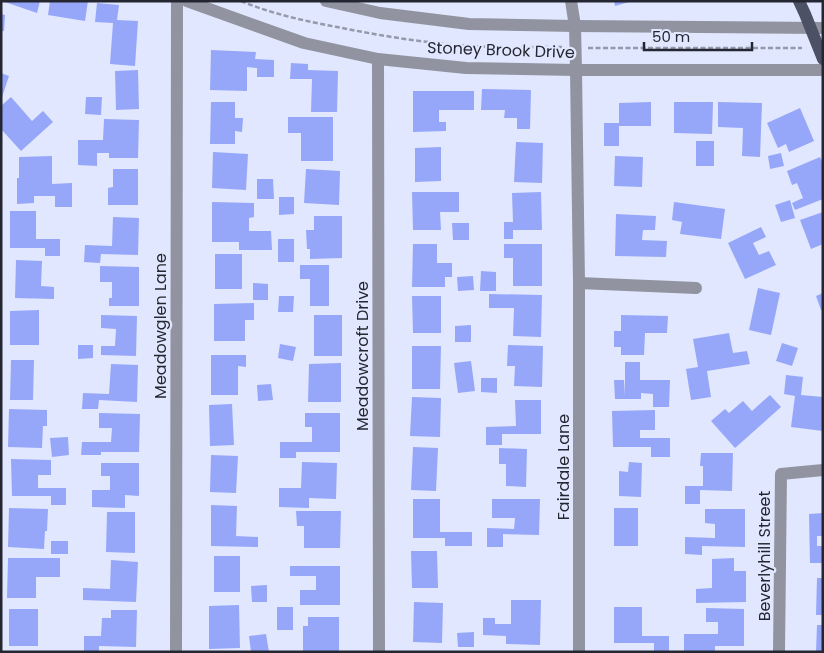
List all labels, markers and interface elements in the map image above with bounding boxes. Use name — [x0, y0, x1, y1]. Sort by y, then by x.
scale bar — [644, 20, 752, 52]
text: 50 m — [652, 26, 690, 47]
street label: Stoney Brook Drive — [427, 36, 575, 64]
street label: Meadowglen Lane — [149, 253, 172, 399]
street label: Meadowcroft Drive — [351, 281, 374, 431]
street label: Fairdale Lane — [552, 414, 575, 520]
street label: Beverlyhill Street — [753, 490, 776, 621]

